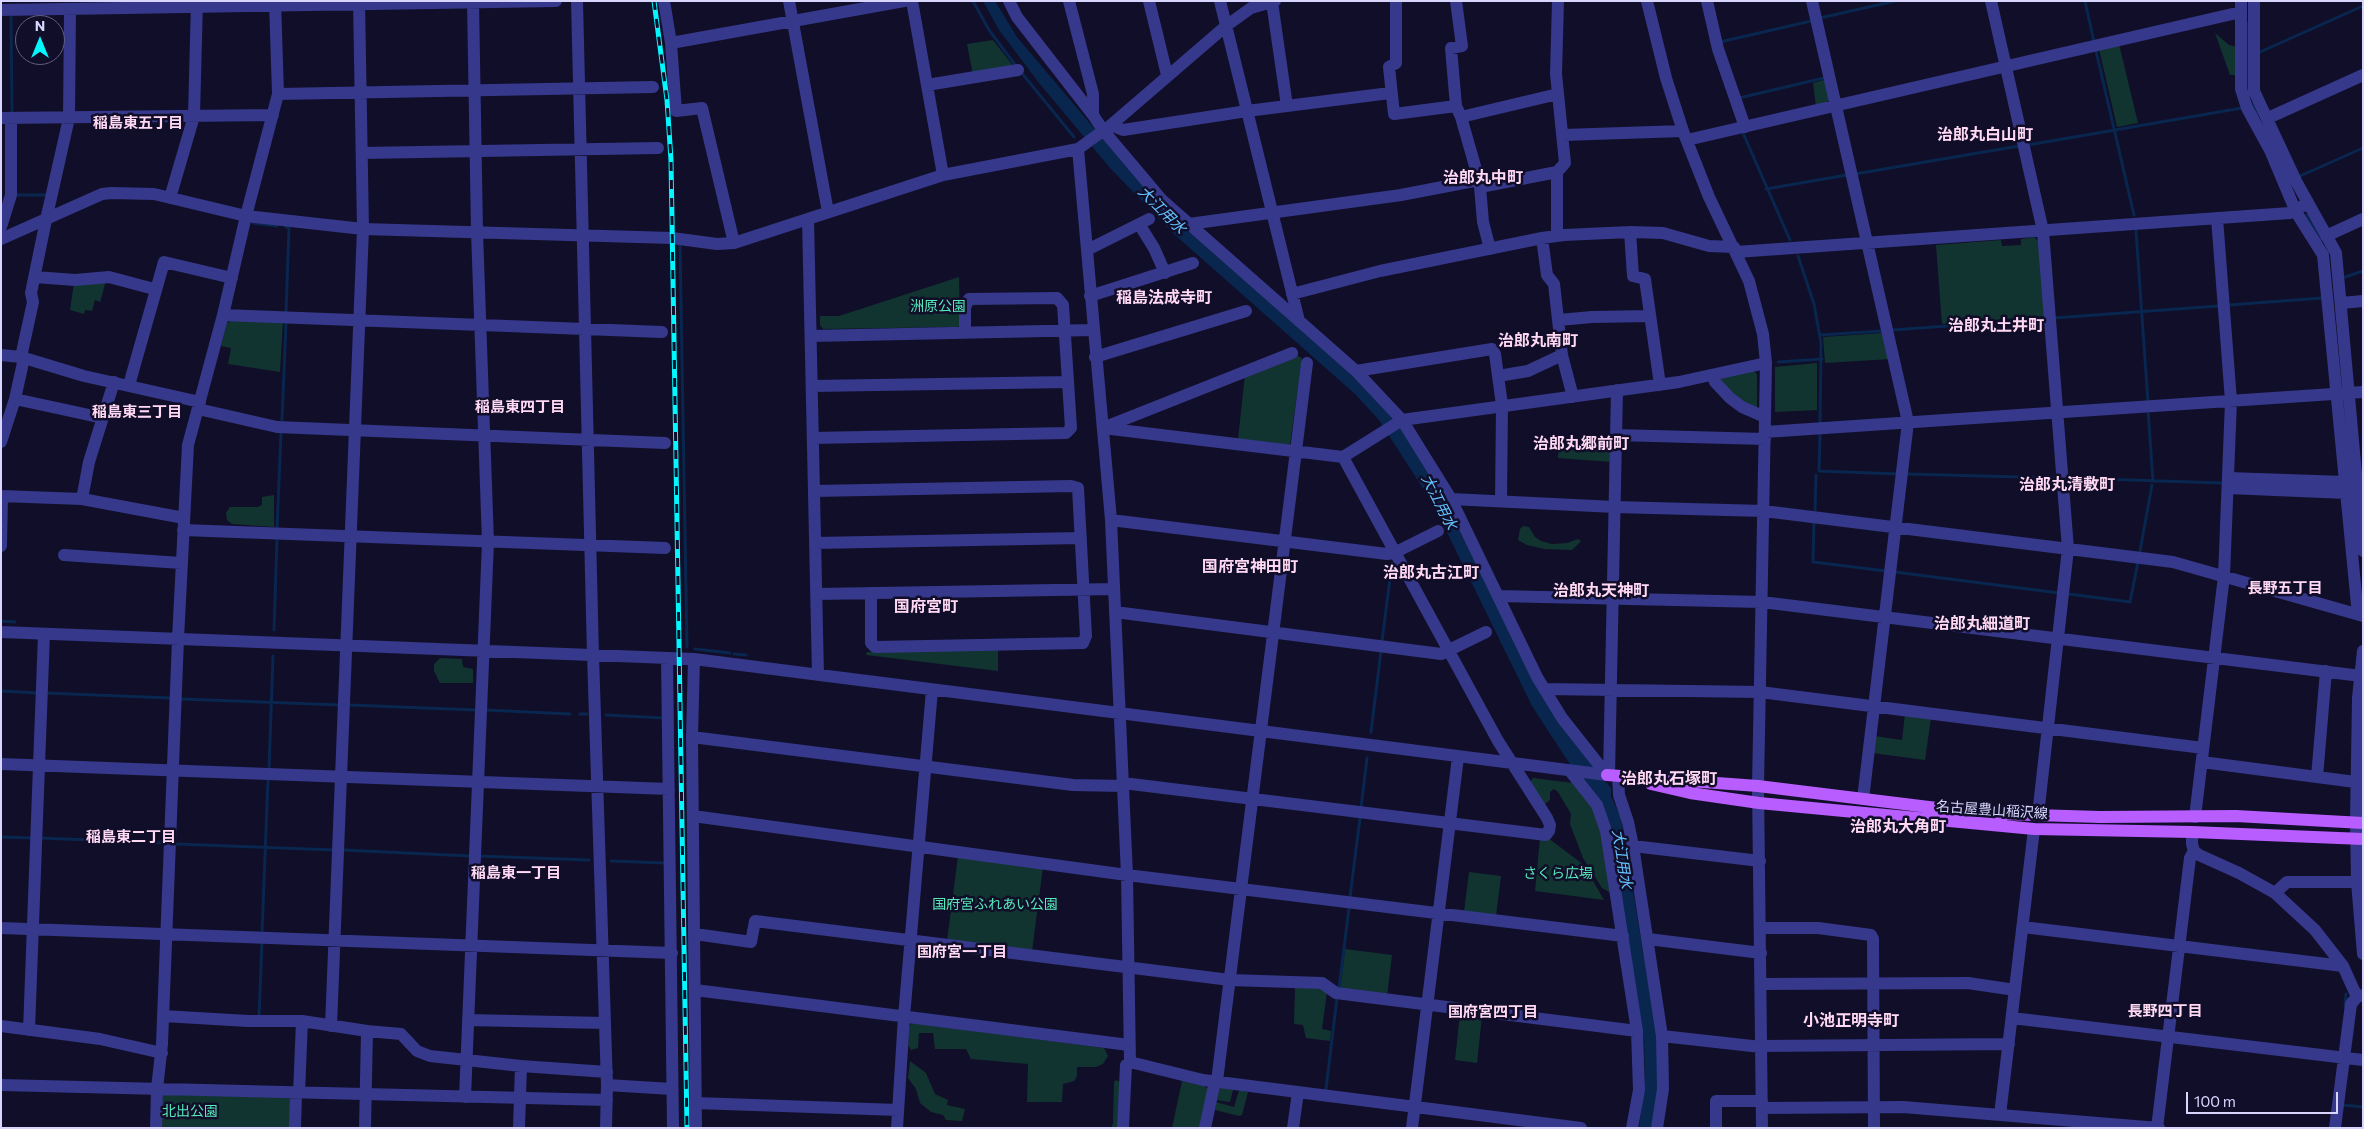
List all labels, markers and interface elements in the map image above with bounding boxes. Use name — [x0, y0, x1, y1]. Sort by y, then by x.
north arrow — [15, 15, 65, 65]
text: N — [35, 17, 45, 34]
district label: 稲島東五丁目 — [93, 114, 183, 132]
district label: 治郎丸白山町 — [1937, 125, 2033, 145]
district label: 治郎丸中町 — [1443, 168, 1523, 188]
water label: 大江用水 — [1134, 182, 1190, 238]
district label: 稲島法成寺町 — [1116, 288, 1212, 308]
park label: 洲原公園 — [910, 298, 966, 314]
district label: 治郎丸土井町 — [1948, 316, 2044, 336]
district label: 治郎丸南町 — [1498, 331, 1578, 351]
district label: 稲島東四丁目 — [475, 398, 565, 416]
district label: 稲島東三丁目 — [92, 403, 182, 421]
district label: 治郎丸郷前町 — [1533, 434, 1629, 454]
water label: 大江用水 — [1417, 471, 1461, 533]
district label: 治郎丸清敷町 — [2019, 475, 2115, 495]
district label: 国府宮神田町 — [1202, 557, 1298, 577]
district label: 治郎丸古江町 — [1383, 563, 1479, 583]
district label: 長野五丁目 — [2248, 579, 2322, 597]
district label: 治郎丸天神町 — [1553, 581, 1649, 601]
district label: 国府宮町 — [894, 597, 958, 617]
district label: 治郎丸細道町 — [1934, 614, 2030, 634]
district label: 治郎丸石塚町 — [1621, 769, 1717, 789]
street label: 名古屋豊山稲沢線 — [1936, 798, 2048, 822]
district label: 治郎丸大角町 — [1850, 817, 1946, 837]
district label: 稲島東二丁目 — [86, 828, 176, 846]
water label: 大江用水 — [1608, 828, 1636, 890]
district label: 稲島東一丁目 — [471, 864, 561, 882]
park label: さくら広場 — [1523, 865, 1593, 881]
park label: 国府宮ふれあい公園 — [932, 896, 1058, 912]
district label: 国府宮一丁目 — [917, 943, 1007, 961]
district label: 長野四丁目 — [2128, 1002, 2202, 1020]
district label: 国府宮四丁目 — [1448, 1003, 1538, 1021]
district label: 小池正明寺町 — [1803, 1011, 1899, 1031]
scale bar — [2189, 1082, 2342, 1114]
text: 100 m — [2194, 1092, 2236, 1110]
park label: 北出公園 — [162, 1103, 218, 1119]

